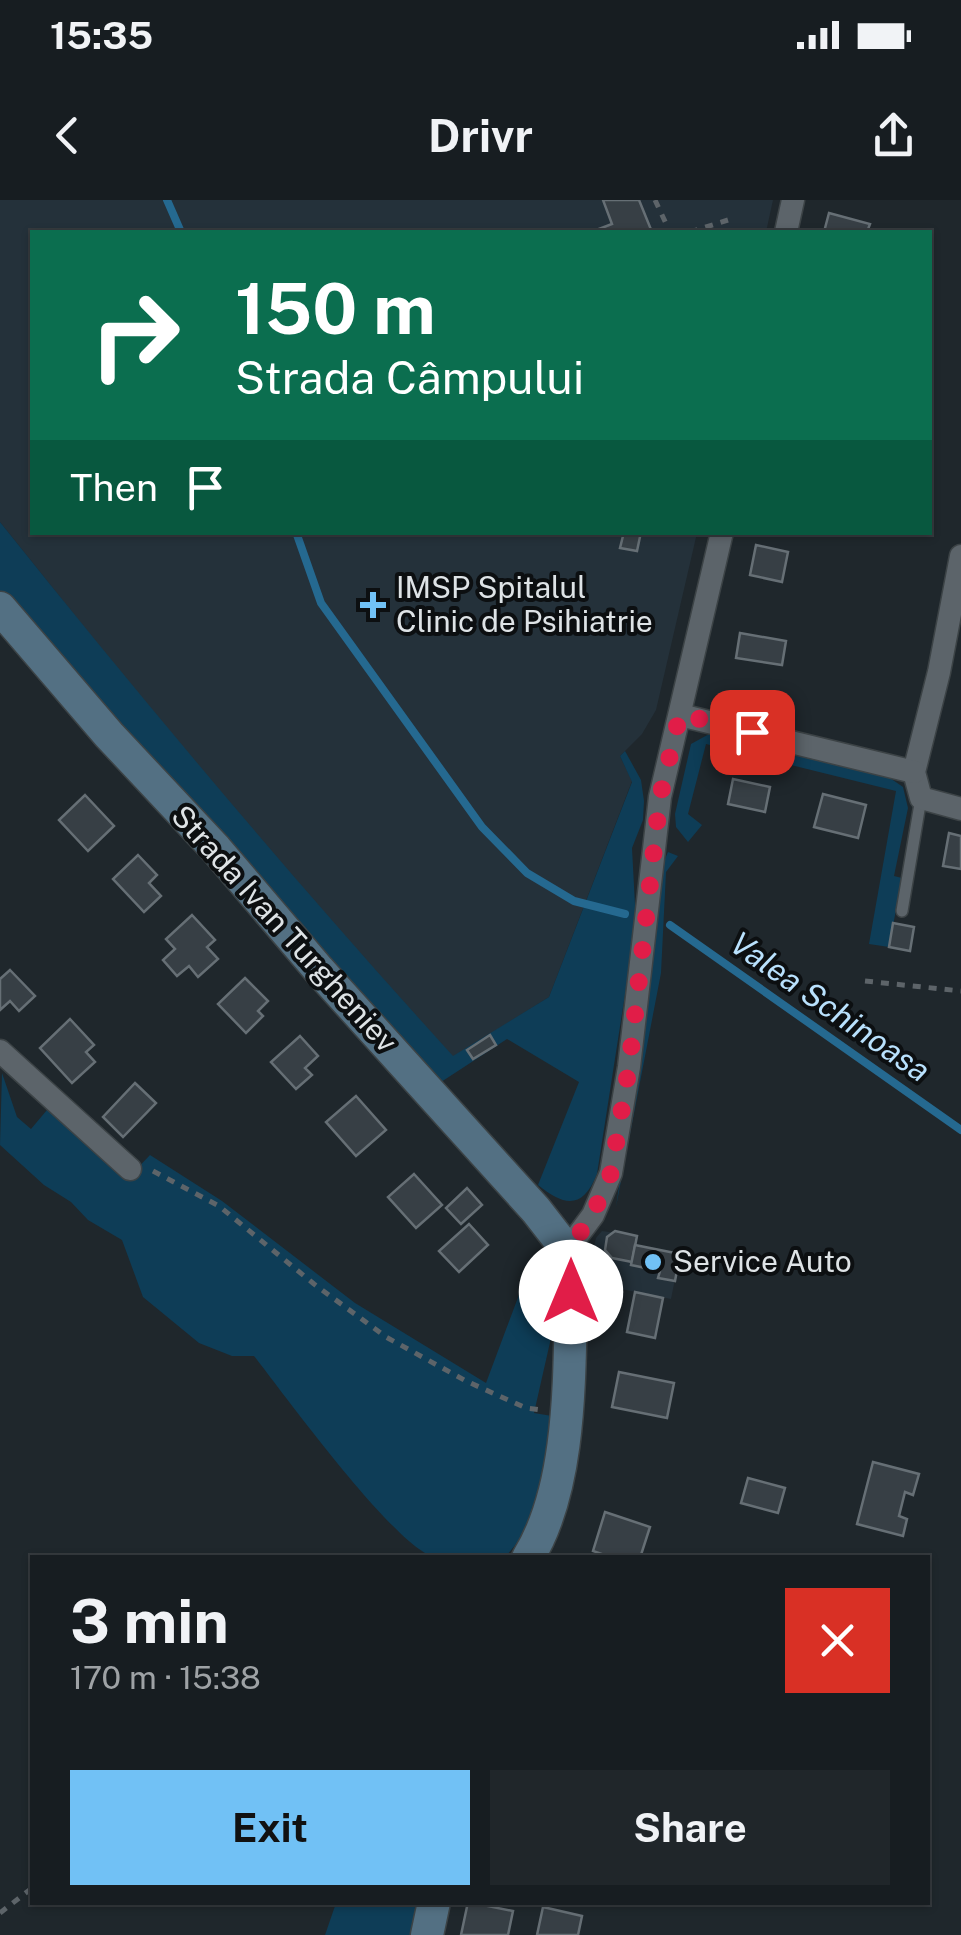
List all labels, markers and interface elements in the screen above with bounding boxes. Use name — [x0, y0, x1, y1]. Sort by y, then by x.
text: 15:35 — [50, 13, 153, 58]
icon: back — [40, 108, 95, 163]
icon: share — [866, 108, 921, 163]
text: Drivr — [428, 109, 533, 162]
text: 150 m — [235, 267, 436, 350]
icon: right — [70, 270, 200, 400]
text: Strada Câmpului — [235, 351, 584, 404]
icon: arrive — [178, 460, 233, 515]
text: Then — [70, 465, 158, 510]
place label: IMSP Spitalul Clinic de Psihiatrie — [396, 569, 653, 639]
marker: IMSP Spitalul Clinic de Psihiatrie — [360, 592, 386, 618]
pin — [710, 690, 795, 775]
icon: arrive — [725, 705, 780, 760]
street label: Strada Ivan Turgheniev — [164, 797, 405, 1059]
water label: Valea Schinoasa — [723, 924, 937, 1089]
position arrow — [519, 1240, 623, 1344]
place label: Service Auto — [673, 1243, 852, 1279]
marker: Service Auto — [642, 1251, 664, 1273]
text: 3 min — [70, 1586, 229, 1657]
button: close — [785, 1588, 890, 1693]
text: 170 m · 15:38 — [70, 1659, 261, 1696]
button: Exit — [70, 1770, 470, 1885]
button: Share — [490, 1770, 890, 1885]

